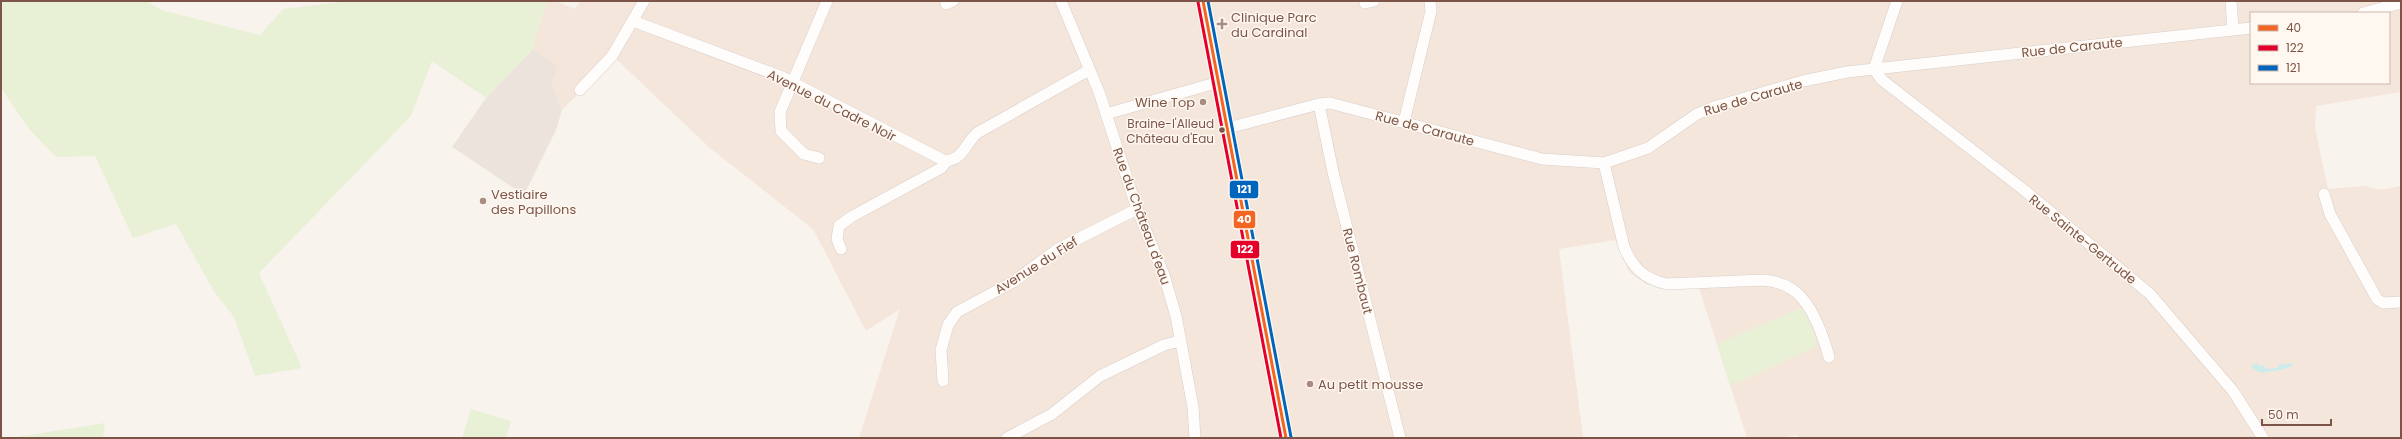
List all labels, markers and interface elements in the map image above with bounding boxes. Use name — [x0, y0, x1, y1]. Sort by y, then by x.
place label: Clinique Parc du Cardinal — [1231, 8, 1317, 42]
legend — [2250, 12, 2390, 84]
marker: Clinique Parc du Cardinal — [1216, 18, 1228, 30]
text: 40 — [2286, 19, 2301, 36]
street label: Rue de Caraute — [2021, 33, 2124, 62]
text: 122 — [2286, 39, 2304, 56]
text: 121 — [2286, 59, 2301, 76]
street label: Avenue du Cadre Noir — [764, 65, 900, 146]
street label: Rue de Caraute — [1702, 74, 1805, 121]
place label: Wine Top — [1135, 93, 1195, 112]
marker: Wine Top — [1198, 97, 1208, 107]
street label: Rue de Caraute — [1373, 106, 1476, 151]
place label: Braine-l'Alleud Château d'Eau — [1126, 115, 1214, 147]
marker: Braine-l'Alleud Château d'Eau — [1217, 125, 1227, 135]
street label: Rue du Château d'eau — [1108, 145, 1175, 287]
line badge: 121 — [1229, 180, 1259, 199]
text: 121 — [1237, 181, 1251, 197]
place label: Vestiaire des Papillons — [491, 185, 576, 219]
street label: Rue Sainte-Gertrude — [2025, 190, 2141, 289]
marker: Vestiaire des Papillons — [478, 196, 488, 206]
line badge: 40 — [1233, 210, 1256, 229]
text: 40 — [1237, 211, 1251, 227]
street label: Rue Rombaut — [1338, 226, 1377, 316]
street label: Avenue du Fief — [991, 232, 1082, 299]
line badge: 122 — [1230, 240, 1260, 259]
text: 122 — [1237, 241, 1253, 257]
place label: Au petit mousse — [1318, 375, 1423, 394]
marker: Au petit mousse — [1305, 379, 1315, 389]
scale bar — [2262, 401, 2331, 427]
text: 50 m — [2268, 406, 2299, 423]

